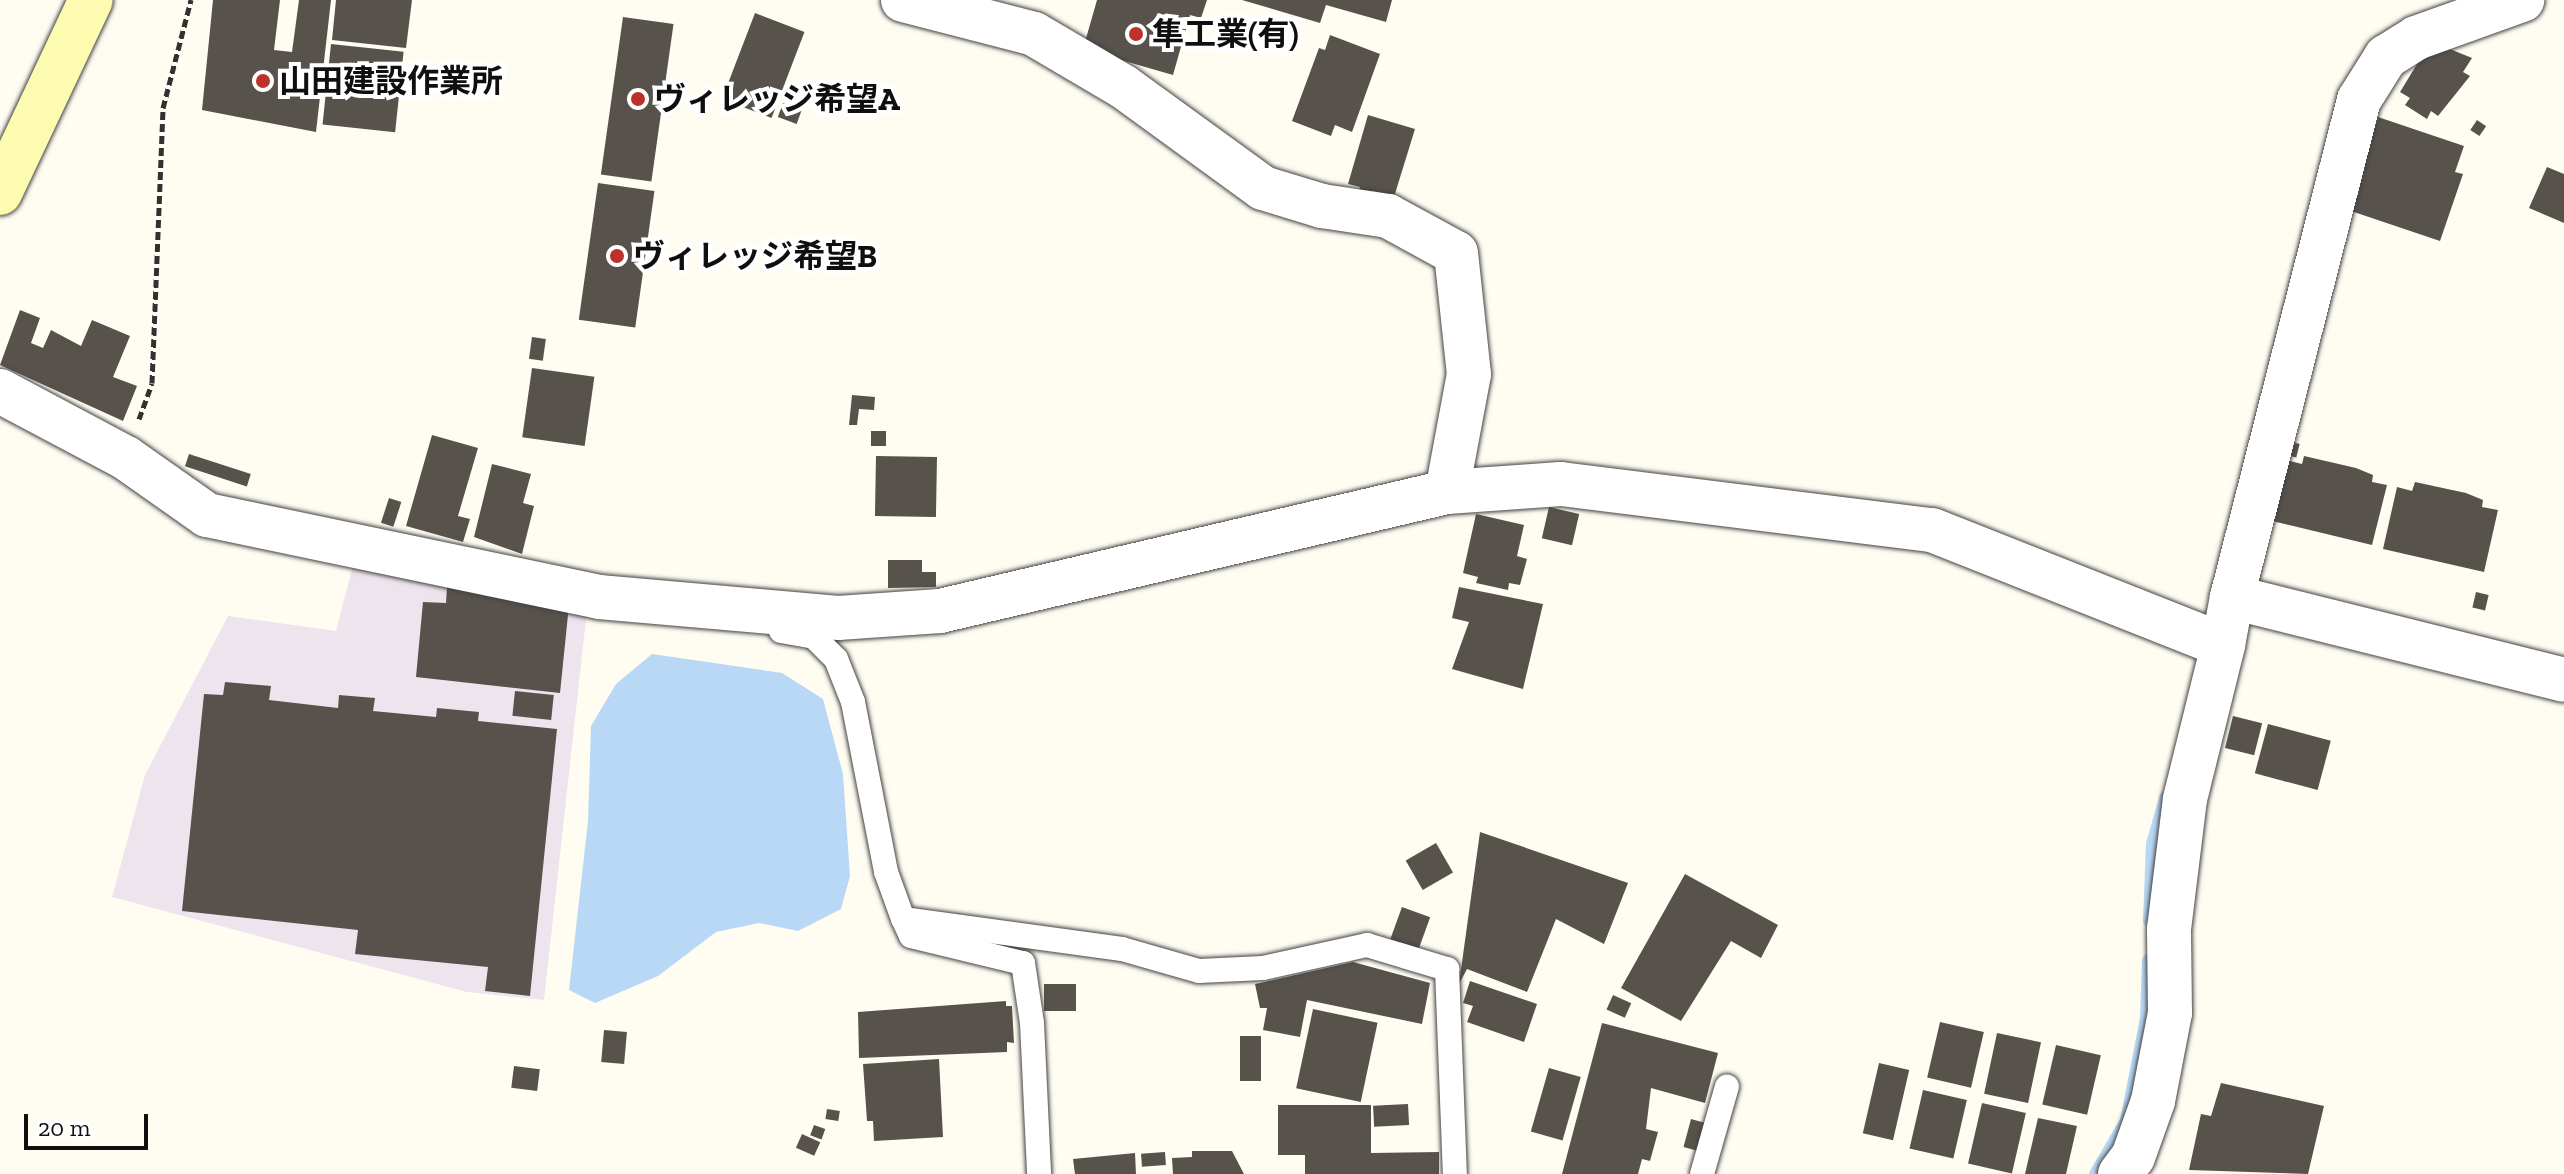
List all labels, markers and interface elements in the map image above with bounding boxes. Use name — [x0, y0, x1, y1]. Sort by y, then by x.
place label: 隼工業(有) — [1152, 15, 1298, 53]
marker: 隼工業(有) — [1127, 25, 1145, 43]
place label: 山田建設作業所 — [279, 62, 503, 100]
marker: 山田建設作業所 — [254, 72, 272, 90]
place label: ヴィレッジ希望A — [654, 80, 900, 118]
marker: ヴィレッジ希望A — [629, 90, 647, 108]
place label: ヴィレッジ希望B — [633, 237, 877, 275]
marker: ヴィレッジ希望B — [608, 247, 626, 265]
scale bar — [28, 1098, 152, 1148]
text: 20 m — [38, 1113, 90, 1142]

